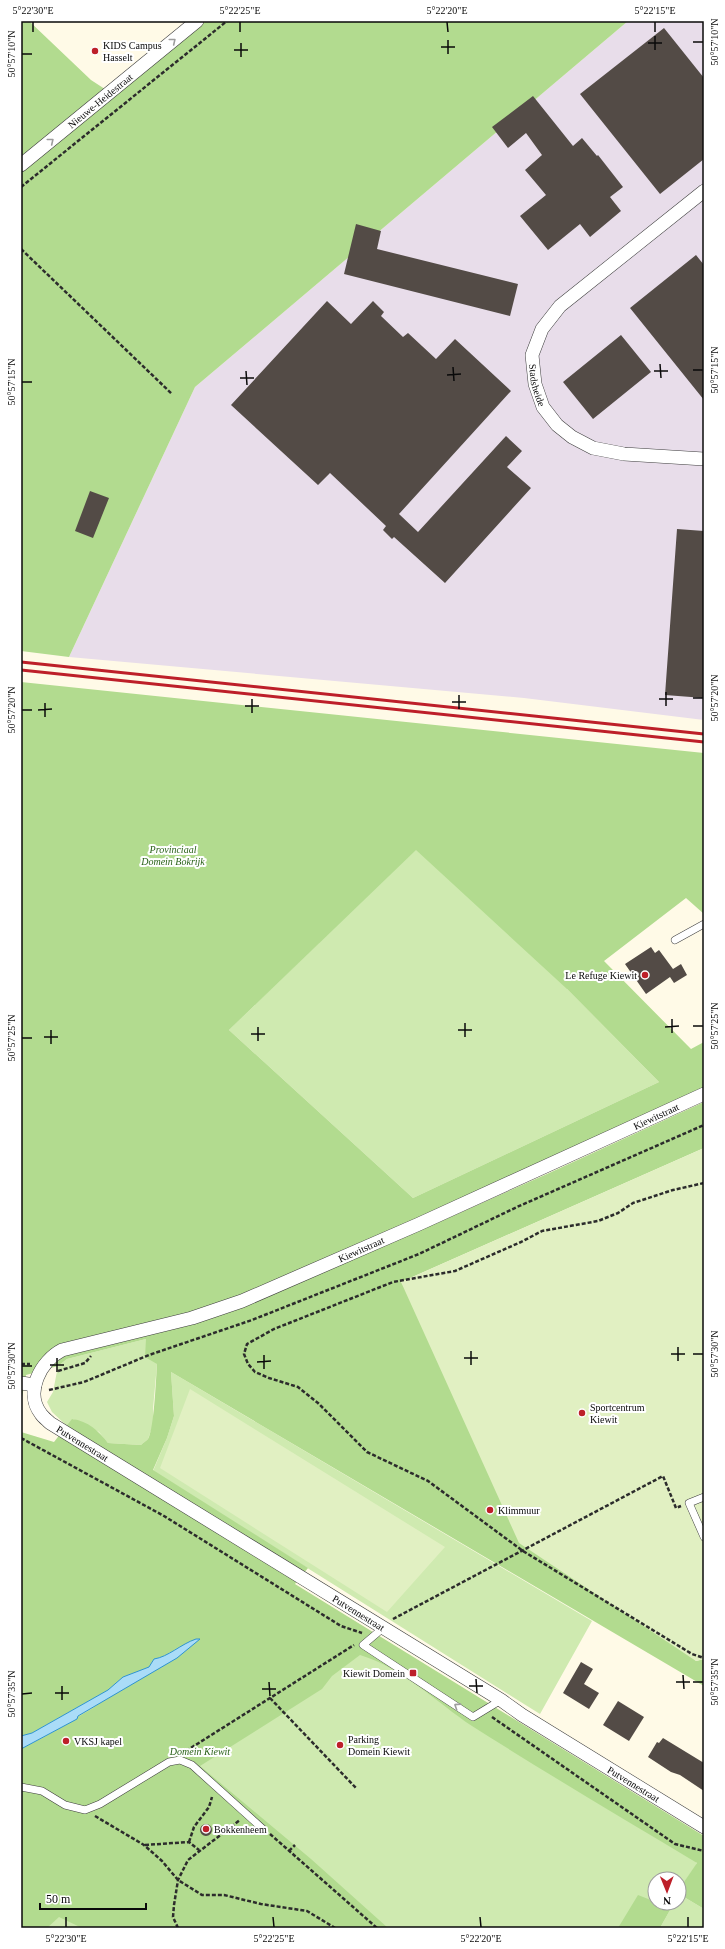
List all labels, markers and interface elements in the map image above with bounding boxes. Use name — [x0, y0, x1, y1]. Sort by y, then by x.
text: 5°22'30"E — [13, 5, 54, 16]
text: 5°22'25"E — [220, 5, 261, 16]
text: 5°22'20"E — [427, 5, 468, 16]
text: 5°22'15"E — [635, 5, 676, 16]
text: 50°57'10"N — [709, 18, 720, 66]
text: 50°57'10"N — [6, 30, 17, 78]
one-way arrow — [169, 38, 176, 45]
place label: KIDS Campus Hasselt — [103, 40, 162, 63]
marker: KIDS Campus Hasselt — [90, 46, 100, 56]
street label: Nieuwe-Heidestraat — [66, 71, 135, 130]
one-way arrow — [47, 138, 54, 145]
text: 50°57'15"N — [709, 346, 720, 394]
text: 50°57'15"N — [6, 358, 17, 406]
street label: Stadsheide — [527, 363, 548, 408]
text: 50°57'20"N — [709, 674, 720, 722]
text: 50°57'20"N — [6, 686, 17, 734]
park label: Provinciaal Domein Bokrijk — [140, 844, 205, 867]
place label: Le Refuge Kiewit — [565, 970, 637, 981]
marker: Le Refuge Kiewit — [640, 970, 650, 980]
text: 50°57'25"N — [709, 1002, 720, 1050]
text: 50°57'25"N — [6, 1014, 17, 1062]
street label: Kiewitstraat — [632, 1101, 681, 1132]
street label: Kiewitstraat — [337, 1234, 386, 1264]
text: 50°57'30"N — [709, 1330, 720, 1378]
text: 50°57'30"N — [6, 1342, 17, 1390]
place label: Sportcentrum Kiewit — [590, 1402, 645, 1425]
marker: Sportcentrum Kiewit — [577, 1408, 587, 1418]
street label: Putvennestraat — [54, 1423, 111, 1464]
marker: Klimmuur — [485, 1505, 495, 1515]
place label: Klimmuur — [498, 1505, 540, 1516]
street label: Putvennestraat — [330, 1593, 387, 1633]
text: 50°57'35"N — [709, 1658, 720, 1706]
place label: Kiewit Domein — [343, 1668, 405, 1679]
marker: Kiewit Domein — [408, 1668, 418, 1678]
text: 50°57'35"N — [6, 1670, 17, 1718]
one-way arrow — [454, 1704, 461, 1711]
place label: Parking Domein Kiewit — [348, 1734, 410, 1757]
marker: VKSJ kapel — [61, 1736, 71, 1746]
place label: VKSJ kapel — [74, 1736, 122, 1747]
marker: Parking Domein Kiewit — [335, 1740, 345, 1750]
park label: Domein Kiewit — [169, 1746, 230, 1757]
street label: Putvennestraat — [606, 1764, 662, 1804]
marker: Bokkenheem — [201, 1824, 211, 1834]
place label: Bokkenheem — [214, 1824, 267, 1835]
north arrow — [647, 1871, 687, 1911]
scale bar — [40, 1885, 146, 1911]
text: 50 m — [46, 1892, 71, 1906]
text: N — [663, 1895, 671, 1907]
text: 5°22'30"E — [46, 1933, 87, 1944]
text: 5°22'25"E — [254, 1933, 295, 1944]
text: 5°22'20"E — [461, 1933, 502, 1944]
text: 5°22'15"E — [668, 1933, 709, 1944]

